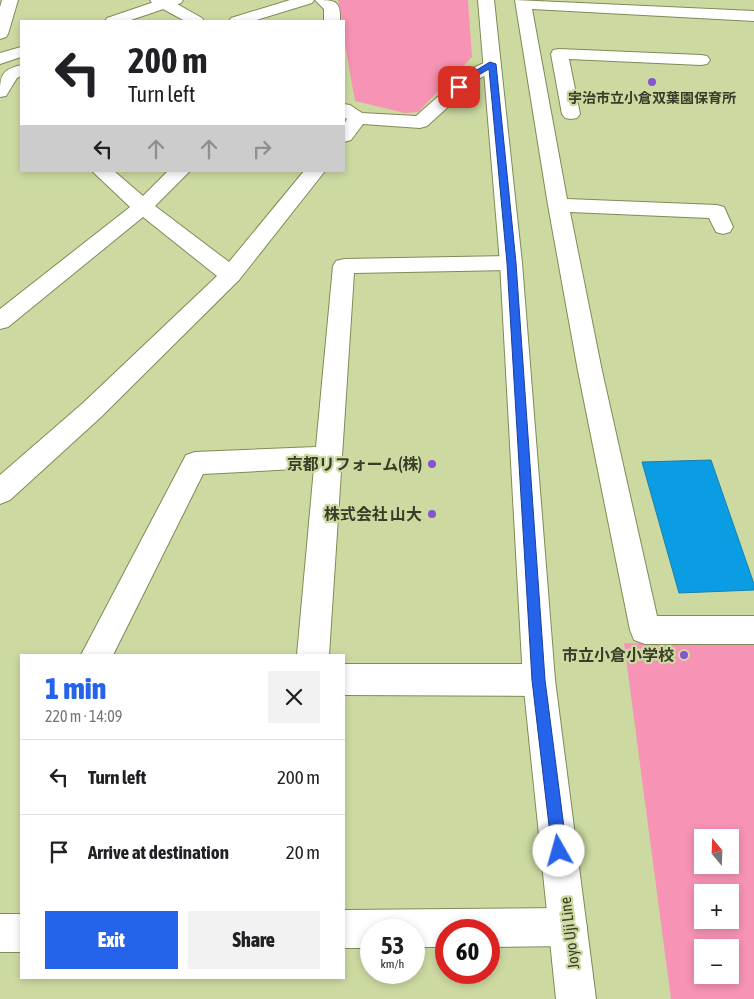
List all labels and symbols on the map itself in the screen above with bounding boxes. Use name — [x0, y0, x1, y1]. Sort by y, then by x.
pin — [438, 66, 480, 108]
marker: 宇治市立小倉双葉園保育所 — [646, 76, 658, 88]
place label: 宇治市立小倉双葉園保育所 — [568, 90, 736, 106]
place label: 京都リフォーム(株) — [287, 455, 422, 473]
marker: 京都リフォーム(株) — [426, 458, 438, 470]
place label: 株式会社 山大 — [324, 505, 422, 523]
marker: 株式会社 山大 — [426, 508, 438, 520]
place label: 市立小倉小学校 — [562, 646, 674, 664]
marker: 市立小倉小学校 — [678, 649, 690, 661]
position arrow — [532, 824, 584, 876]
north arrow — [694, 829, 739, 874]
street label: Joyo Uji Line — [556, 896, 583, 970]
speed limit sign: 60 — [435, 919, 500, 984]

